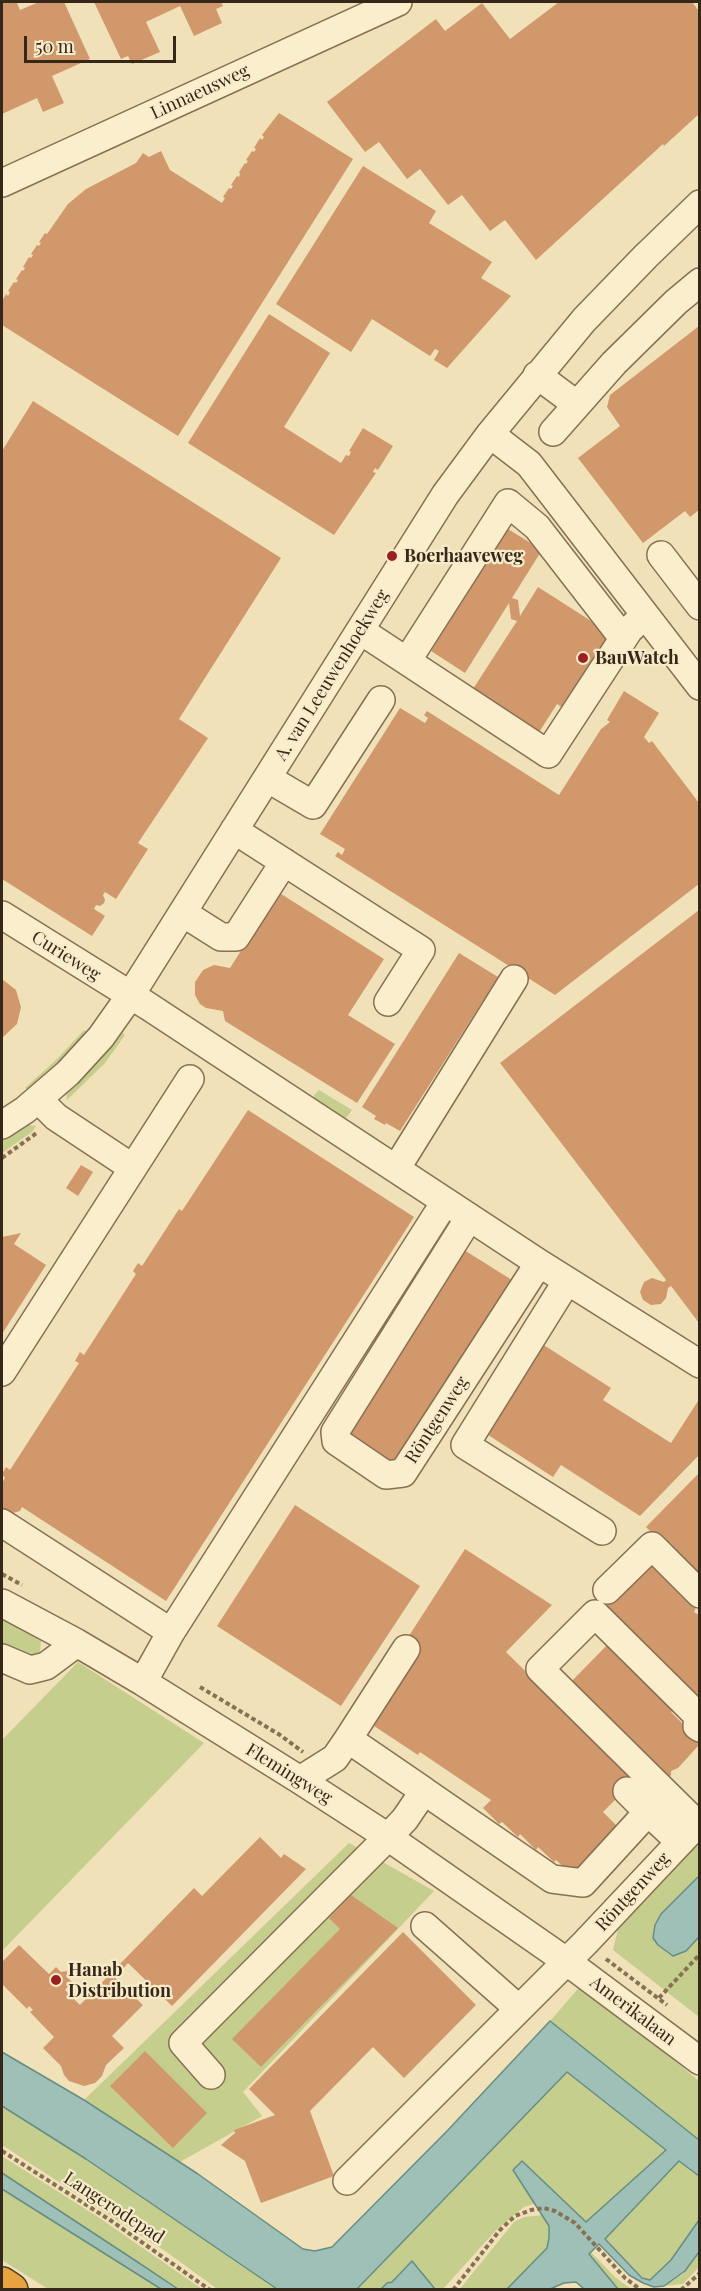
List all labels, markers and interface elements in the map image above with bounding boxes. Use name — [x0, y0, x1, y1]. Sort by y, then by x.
scale bar — [27, 24, 178, 62]
text: 50 m — [35, 34, 74, 58]
street label: Linnaeusweg — [147, 60, 253, 124]
place label: Boerhaaveweg — [404, 545, 523, 567]
marker: Boerhaaveweg — [385, 549, 399, 563]
street label: A. van Leeuwenhoekweg — [270, 585, 394, 765]
place label: BauWatch — [595, 647, 679, 669]
marker: BauWatch — [576, 651, 590, 665]
street label: Curieweg — [27, 926, 105, 986]
street label: Röntgenweg — [401, 1372, 473, 1468]
street label: Flemingweg — [242, 1739, 336, 1809]
street label: Röntgenweg — [591, 1848, 675, 1936]
place label: Hanab Distribution — [68, 1959, 171, 2002]
street label: Amerikalaan — [586, 1972, 680, 2050]
marker: Hanab Distribution — [49, 1973, 63, 1987]
street label: Langerodepad — [60, 2167, 168, 2249]

